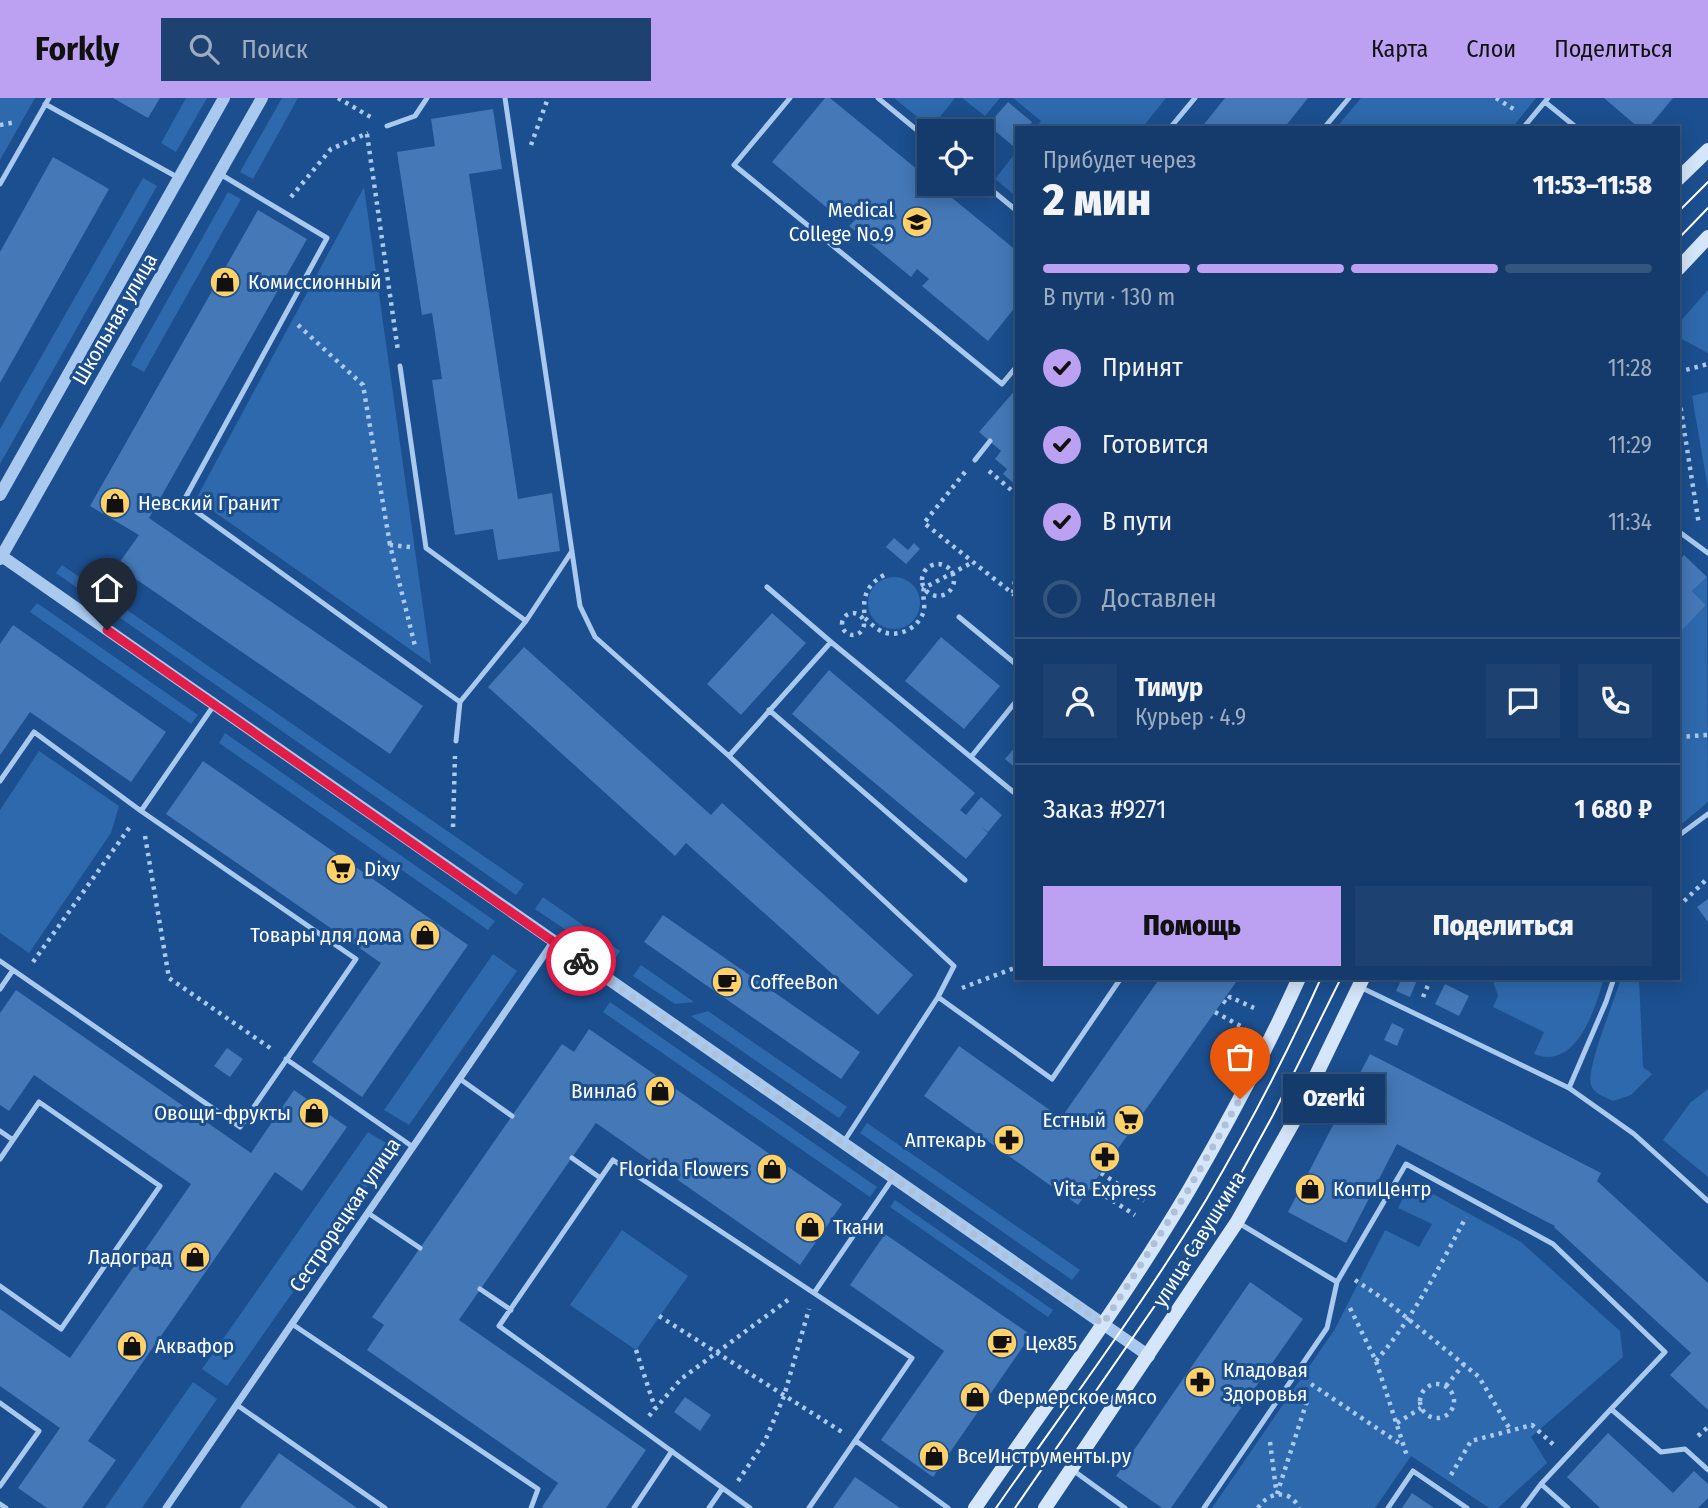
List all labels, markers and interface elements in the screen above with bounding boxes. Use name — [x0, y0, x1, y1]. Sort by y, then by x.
search box — [161, 18, 651, 81]
text: Forkly — [35, 29, 119, 69]
icon: search — [185, 30, 223, 68]
text: Поиск — [241, 34, 308, 65]
text: Карта — [1371, 35, 1428, 63]
text: Слои — [1466, 35, 1516, 63]
text: Поделиться — [1554, 35, 1673, 63]
map controls — [917, 119, 994, 196]
button: locate — [917, 119, 994, 196]
text: Прибудет через — [1043, 146, 1196, 174]
text: 11:53–11:58 — [1533, 170, 1652, 201]
text: 2 мин — [1043, 172, 1151, 227]
place label: Medical College No.9 — [789, 197, 894, 247]
school or university icon: Medical College No.9 — [900, 205, 934, 239]
street label: Школьная улица — [67, 249, 163, 389]
shop icon: Комиссионный — [208, 265, 242, 299]
place label: Комиссионный — [248, 269, 382, 295]
text: В пути · 130 m — [1043, 283, 1175, 311]
icon: check — [1043, 349, 1081, 387]
text: Принят — [1102, 352, 1183, 383]
text: 11:28 — [1608, 354, 1652, 382]
icon: check — [1043, 426, 1081, 464]
text: Готовится — [1102, 429, 1209, 460]
text: 11:29 — [1608, 431, 1652, 459]
shop icon: Невский Гранит — [98, 486, 132, 520]
place label: Невский Гранит — [138, 490, 280, 516]
icon: check — [1043, 503, 1081, 541]
text: В пути — [1102, 506, 1172, 537]
text: 11:34 — [1608, 508, 1652, 536]
pin — [77, 558, 137, 630]
icon: home — [88, 569, 126, 607]
text: Доставлен — [1102, 583, 1217, 614]
button: person — [1043, 664, 1117, 738]
button: chat — [1486, 664, 1560, 738]
button: phone — [1578, 664, 1652, 738]
text: Тимур — [1135, 672, 1203, 703]
text: Курьер · 4.9 — [1135, 703, 1246, 731]
text: Заказ #9271 — [1043, 794, 1166, 825]
text: 1 680 ₽ — [1575, 794, 1652, 825]
supermarket icon: Dixy — [324, 852, 358, 886]
place label: Dixy — [364, 856, 401, 882]
button: Помощь — [1043, 886, 1341, 966]
button: Поделиться — [1355, 886, 1652, 966]
shop icon: Товары для дома — [408, 918, 442, 952]
place label: Товары для дома — [250, 922, 402, 948]
courier — [546, 926, 616, 996]
icon: bike — [562, 942, 600, 980]
cafe icon: CoffeeBon — [710, 965, 744, 999]
place label: CoffeeBon — [750, 969, 838, 995]
pin — [1210, 1027, 1270, 1099]
icon: bag — [1221, 1038, 1259, 1076]
shop icon: Винлаб — [643, 1074, 677, 1108]
callout: Ozerki — [1282, 1074, 1384, 1124]
place label: Винлаб — [571, 1078, 637, 1104]
text: Ozerki — [1303, 1084, 1365, 1112]
shop icon: Овощи-фрукты — [297, 1096, 331, 1130]
place label: Овощи-фрукты — [154, 1100, 291, 1126]
supermarket icon: Естный — [1112, 1103, 1146, 1137]
place label: Естный — [1043, 1107, 1106, 1133]
pharmacy icon: Аптекарь — [992, 1123, 1026, 1157]
place label: Аптекарь — [905, 1127, 986, 1153]
street label: Сестрорецкая улица — [284, 1133, 406, 1297]
pharmacy icon: Vita Express — [1088, 1140, 1122, 1174]
shop icon: Florida Flowers — [755, 1152, 789, 1186]
place label: Florida Flowers — [619, 1156, 749, 1182]
street label: улица Савушкина — [1147, 1166, 1251, 1312]
shop icon: КопиЦентр — [1293, 1172, 1327, 1206]
place label: Vita Express — [1054, 1176, 1157, 1202]
place label: КопиЦентр — [1333, 1176, 1431, 1202]
shop icon: Ткани — [793, 1210, 827, 1244]
place label: Ткани — [833, 1214, 884, 1240]
shop icon: Ладоград — [178, 1240, 212, 1274]
place label: Ладоград — [88, 1244, 172, 1270]
cafe icon: Цех85 — [985, 1326, 1019, 1360]
shop icon: Аквафор — [115, 1329, 149, 1363]
place label: Цех85 — [1025, 1330, 1077, 1356]
place label: Аквафор — [155, 1333, 234, 1359]
place label: Кладовая Здоровья — [1223, 1357, 1308, 1407]
pharmacy icon: Кладовая Здоровья — [1183, 1365, 1217, 1399]
shop icon: Фермерское мясо — [958, 1380, 992, 1414]
place label: Фермерское мясо — [998, 1384, 1157, 1410]
shop icon: ВсеИнструменты.ру — [917, 1439, 951, 1473]
place label: ВсеИнструменты.ру — [957, 1443, 1132, 1469]

